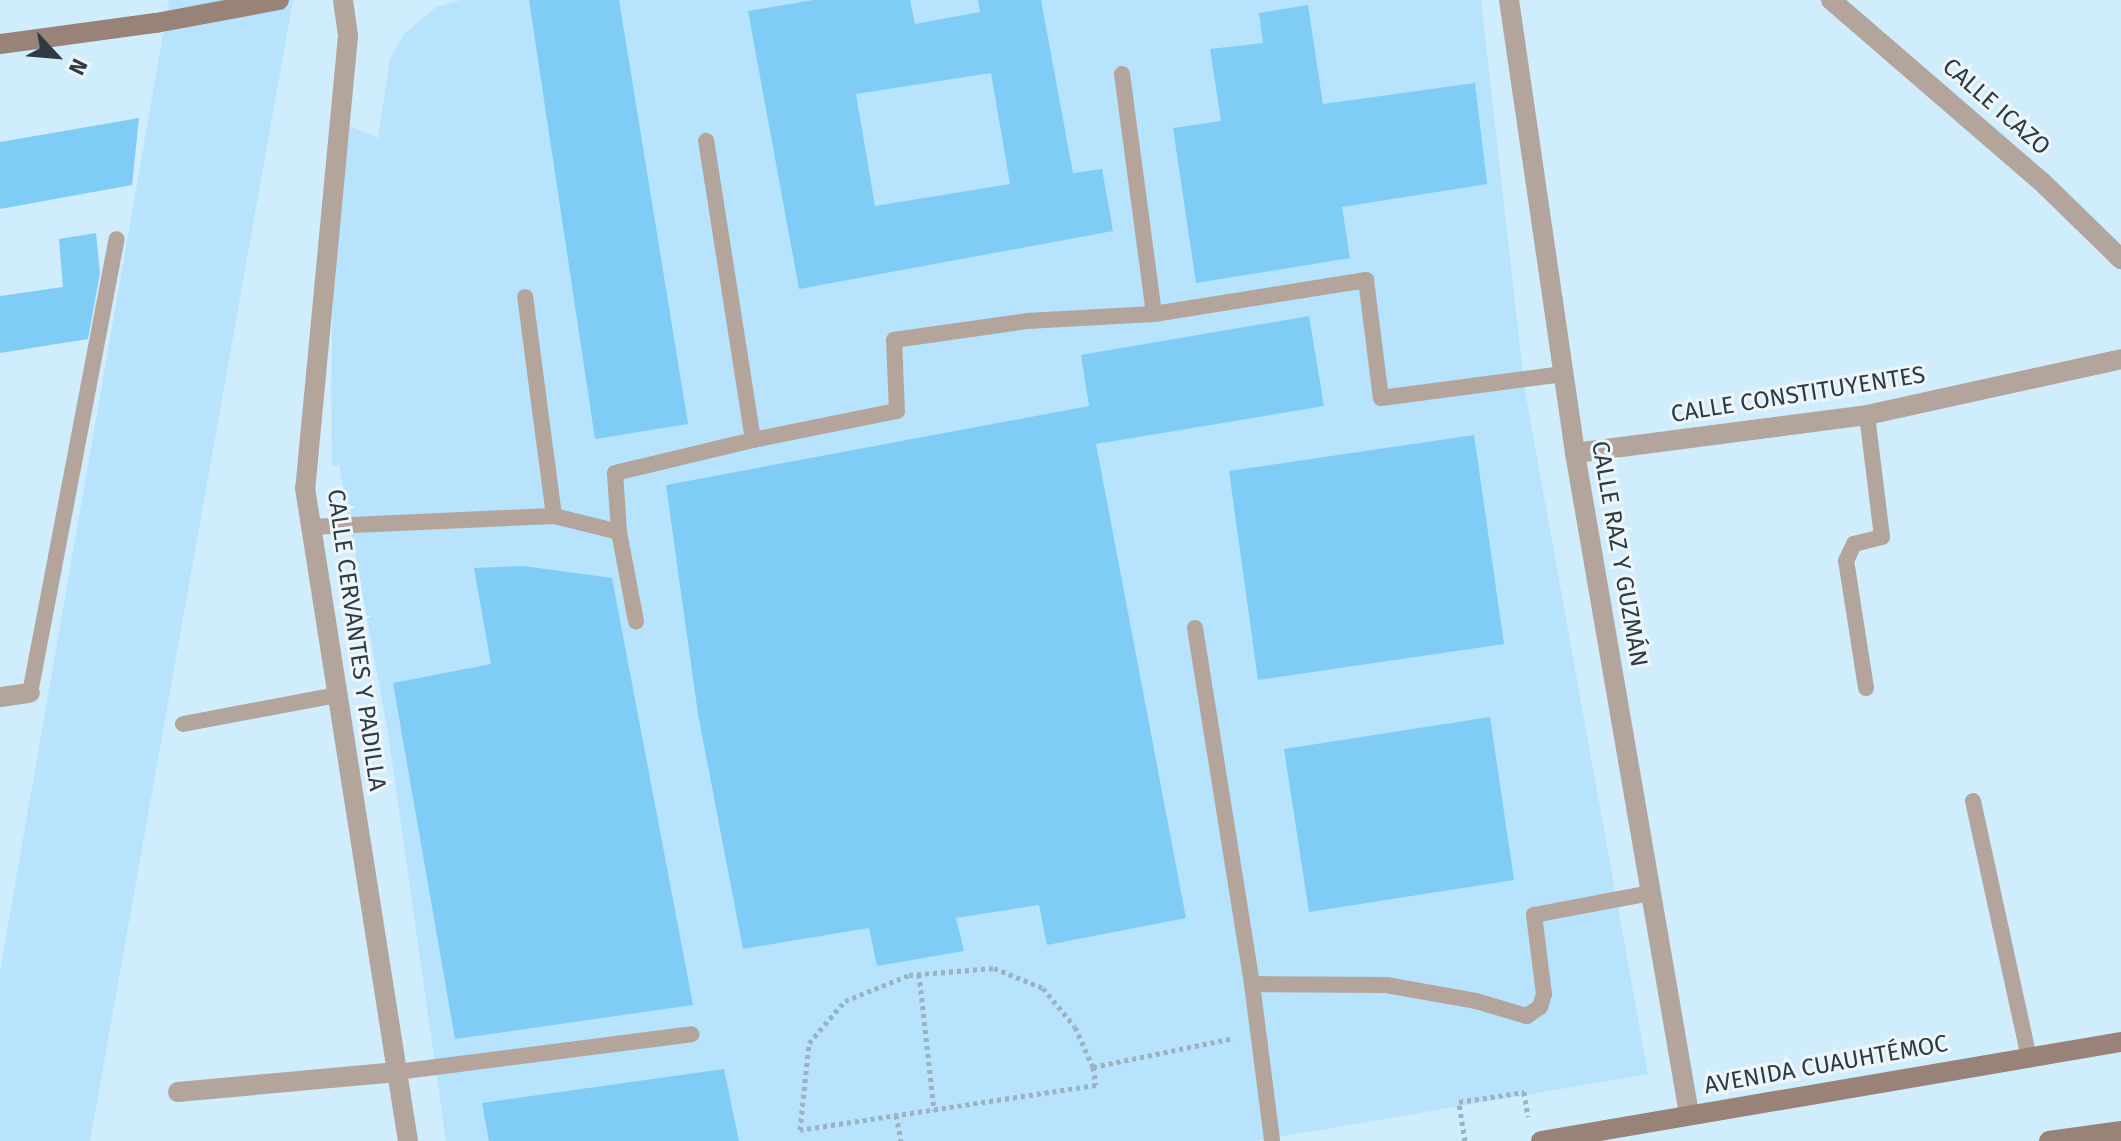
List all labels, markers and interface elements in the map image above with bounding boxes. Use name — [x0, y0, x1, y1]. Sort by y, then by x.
north arrow — [16, 16, 96, 96]
street label: CALLE ICAZO — [1936, 52, 2056, 162]
text: N — [63, 54, 93, 79]
street label: CALLE CONSTITUYENTES — [1669, 361, 1927, 429]
street label: CALLE RAZ Y GUZMÁN — [1585, 439, 1653, 669]
street label: CALLE CERVANTES Y PADILLA — [321, 487, 391, 793]
street label: AVENIDA CUAUHTÉMOC — [1702, 1029, 1950, 1101]

